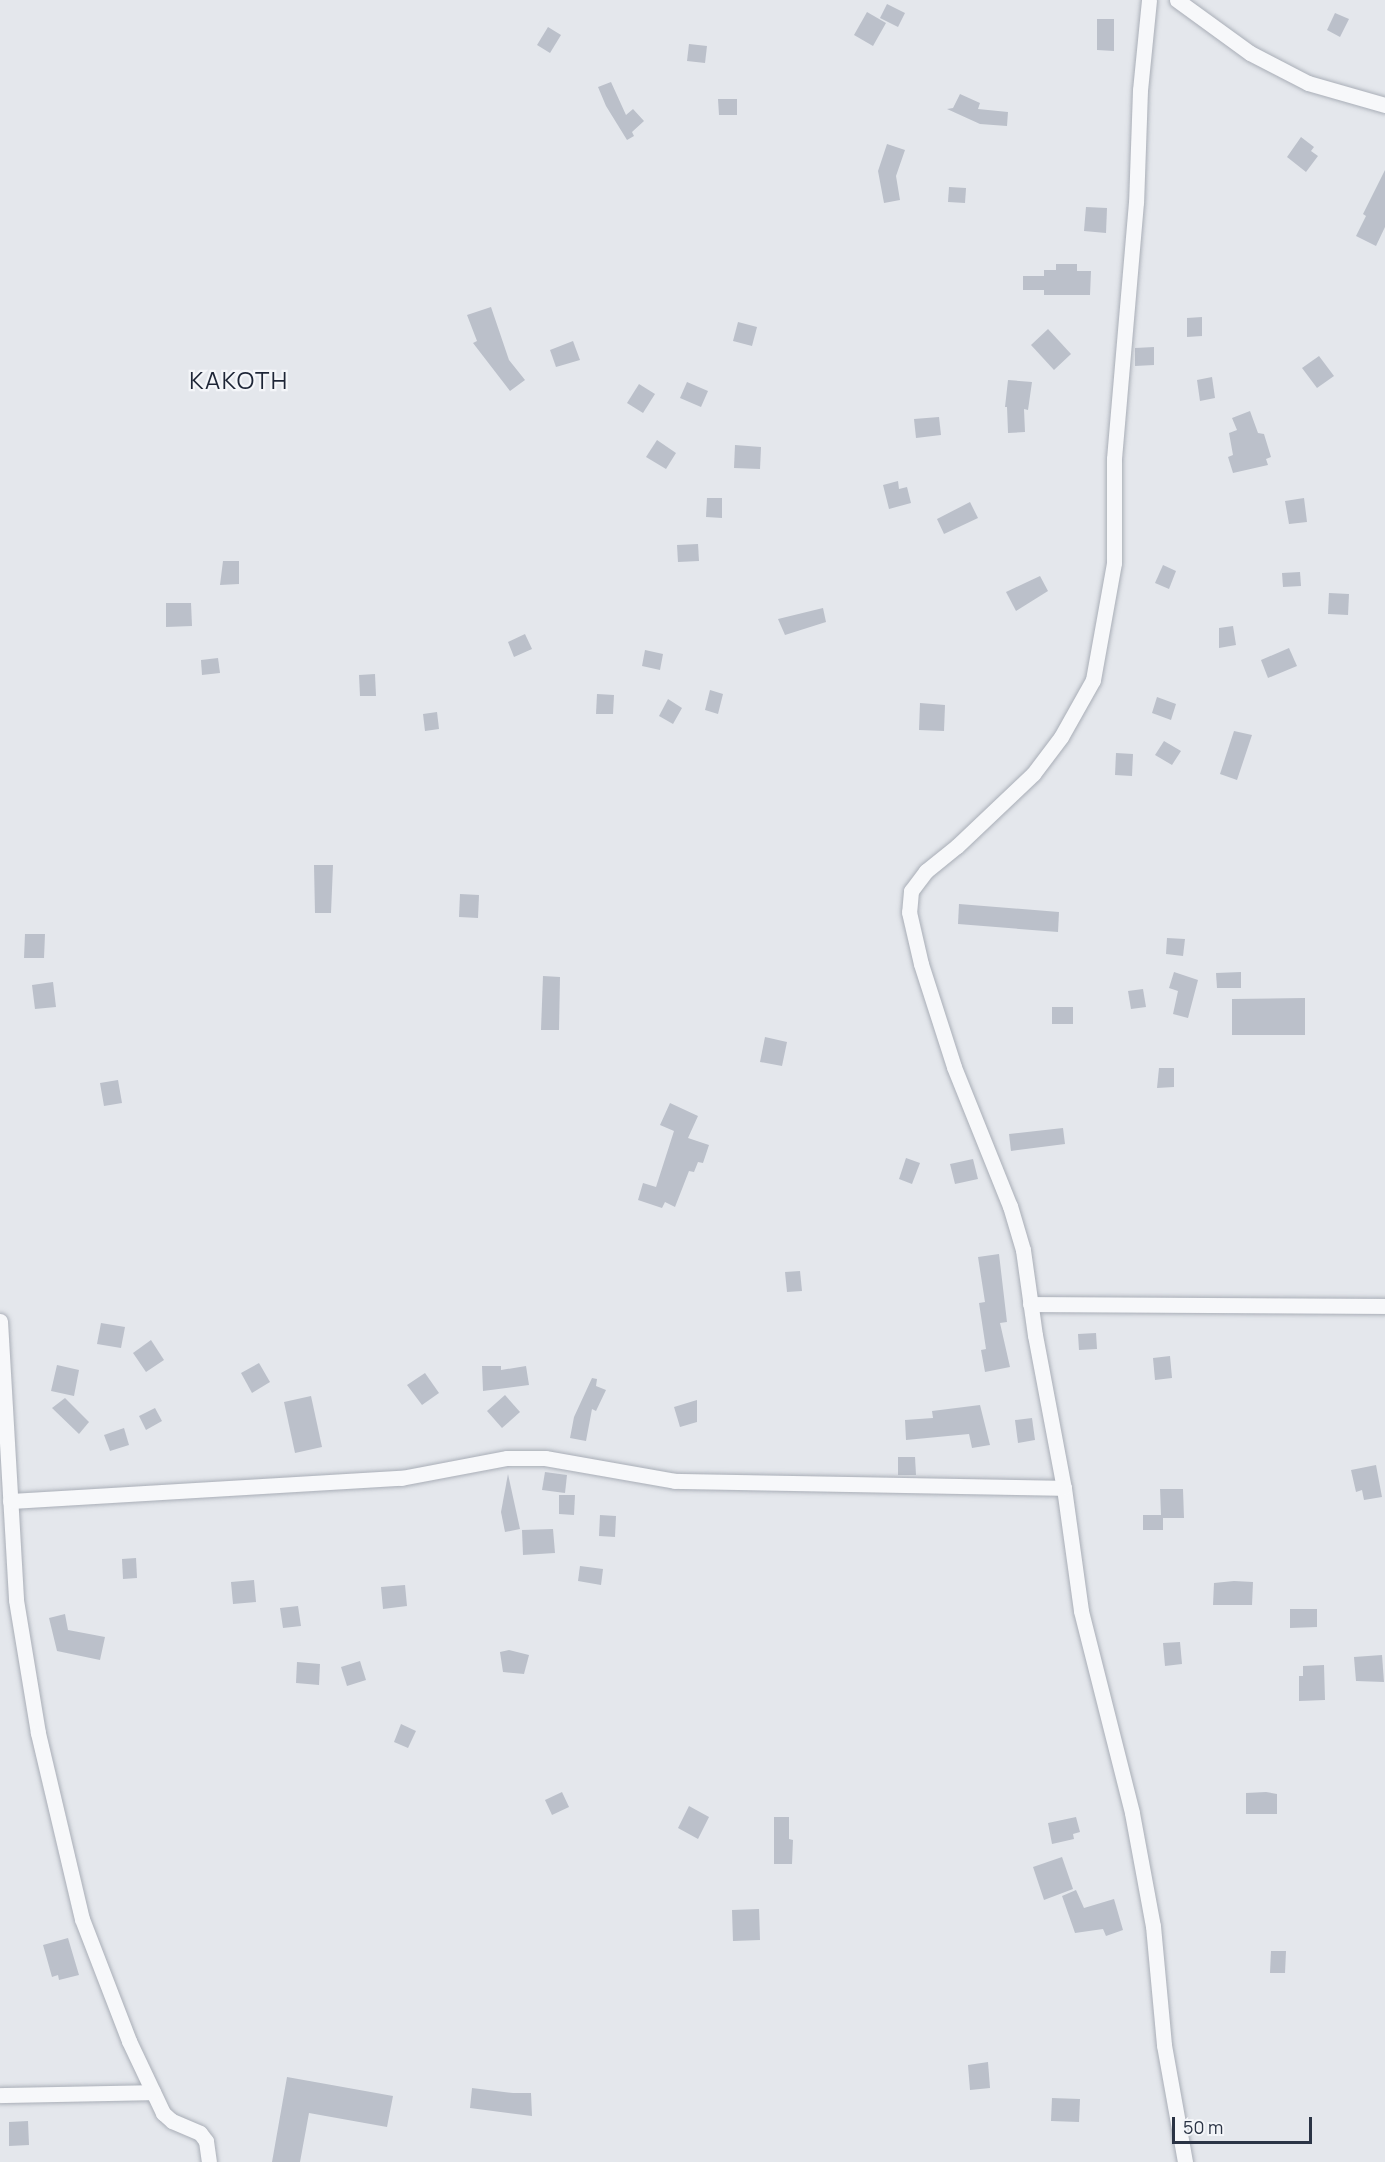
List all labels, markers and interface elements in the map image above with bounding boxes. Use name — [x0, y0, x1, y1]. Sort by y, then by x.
district label: KAKOTH — [189, 366, 289, 394]
scale bar — [1175, 2105, 1314, 2143]
text: 50 m — [1183, 2115, 1223, 2139]

